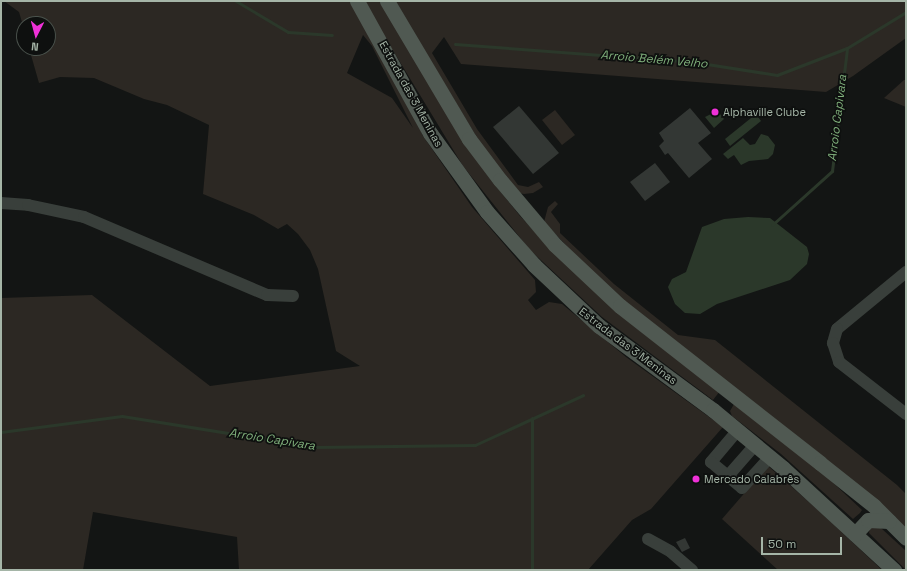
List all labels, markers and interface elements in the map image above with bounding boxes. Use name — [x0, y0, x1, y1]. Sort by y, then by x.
north arrow — [16, 16, 56, 56]
street label: Estrada das 3 Meninas — [376, 39, 446, 149]
text: N — [30, 40, 39, 54]
water label: Arroio Belém Velho — [600, 48, 708, 72]
water label: Arroio Capivara — [826, 74, 850, 162]
place label: Alphaville Clube — [723, 105, 806, 119]
marker: Alphaville Clube — [710, 107, 720, 117]
street label: Estrada das 3 Meninas — [576, 305, 680, 387]
water label: Arroio Capivara — [228, 426, 316, 454]
place label: Mercado Calabrês — [704, 472, 799, 486]
marker: Mercado Calabrês — [691, 474, 701, 484]
scale bar — [763, 529, 844, 555]
text: 50 m — [768, 536, 796, 552]

